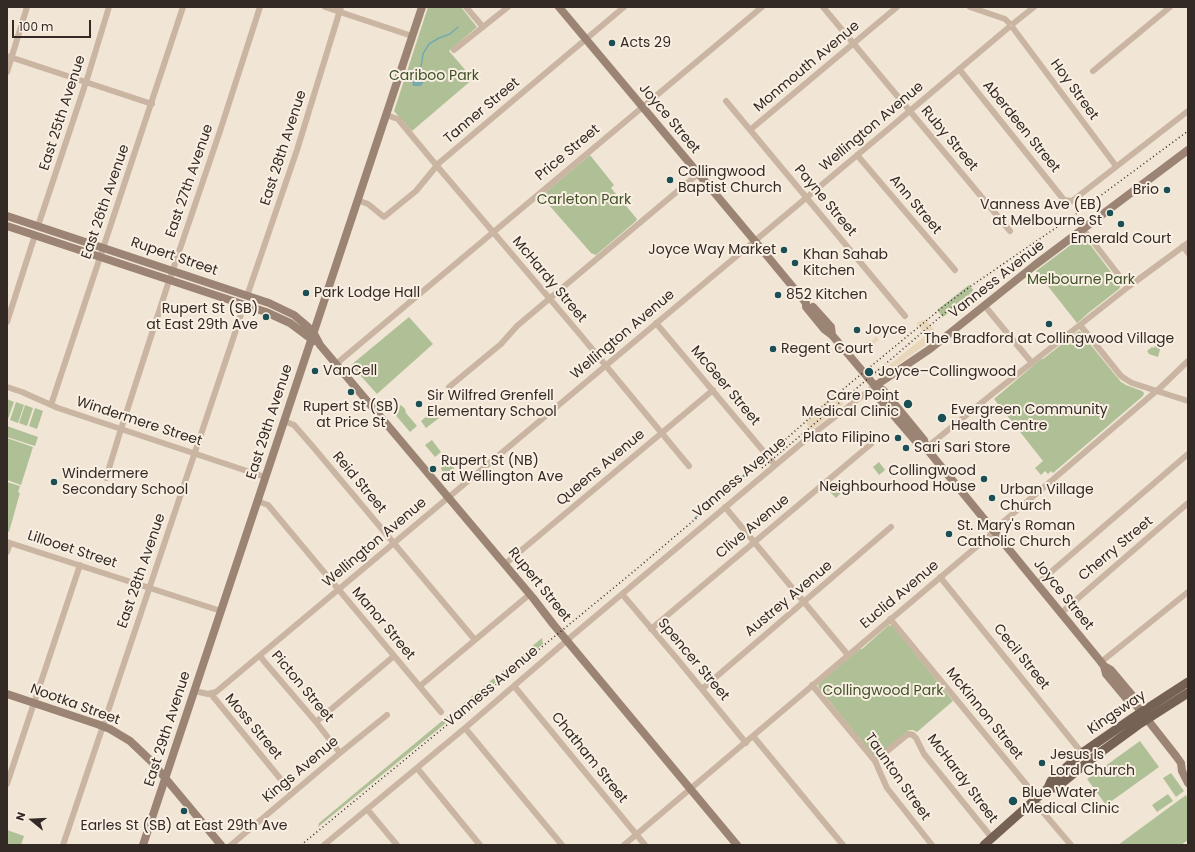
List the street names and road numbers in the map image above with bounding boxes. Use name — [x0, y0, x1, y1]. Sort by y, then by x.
street label: Monmouth Avenue — [751, 18, 863, 116]
street label: East 25th Avenue — [36, 53, 90, 173]
street label: Hoy Street — [1046, 56, 1102, 124]
street label: Tanner Street — [441, 74, 523, 148]
street label: Aberdeen Street — [979, 78, 1063, 176]
street label: Wellington Avenue — [817, 79, 927, 175]
street label: Joyce Street — [635, 81, 703, 157]
street label: East 28th Avenue — [257, 88, 311, 208]
street label: Ruby Street — [917, 103, 981, 175]
street label: Price Street — [532, 121, 604, 185]
street label: East 27th Avenue — [163, 122, 217, 240]
street label: East 26th Avenue — [79, 142, 133, 262]
street label: Payne Street — [790, 162, 860, 240]
street label: Ann Street — [885, 172, 945, 238]
street label: Rupert Street — [128, 234, 220, 280]
street label: McHardy Street — [508, 234, 590, 326]
street label: Vanness Avenue — [946, 238, 1048, 322]
street label: Wellington Avenue — [568, 287, 678, 383]
street label: McGeer Street — [687, 343, 763, 429]
street label: East 29th Avenue — [243, 362, 297, 482]
street label: Windermere Street — [74, 394, 204, 450]
street label: Queens Avenue — [553, 426, 649, 510]
street label: Vanness Avenue — [690, 434, 790, 522]
street label: Reid Street — [329, 449, 389, 517]
street label: Clive Avenue — [713, 491, 793, 563]
street label: Wellington Avenue — [320, 495, 430, 591]
street label: East 28th Avenue — [115, 512, 169, 630]
street label: Cherry Street — [1076, 513, 1156, 585]
street label: Lillooet Street — [25, 528, 119, 572]
street label: Rupert Street — [504, 544, 574, 626]
street label: Joyce Street — [1029, 556, 1097, 634]
street label: Euclid Avenue — [857, 557, 943, 633]
street label: Austrey Avenue — [742, 558, 836, 640]
street label: Manor Street — [348, 584, 418, 664]
street label: Spencer Street — [654, 615, 732, 705]
street label: Cecil Street — [989, 621, 1053, 693]
street label: Vanness Avenue — [442, 643, 542, 731]
street label: Picton Street — [267, 648, 337, 726]
street label: McKinnon Street — [942, 665, 1026, 763]
street label: East 29th Avenue — [141, 669, 195, 789]
street label: Nootka Street — [28, 681, 122, 729]
street label: Kingsway — [1085, 687, 1149, 739]
street label: Moss Street — [221, 691, 285, 763]
street label: Chatham Street — [547, 709, 631, 807]
street label: Taunton Street — [861, 730, 933, 824]
street label: McHardy Street — [923, 731, 1001, 827]
street label: Kings Avenue — [260, 733, 342, 807]

